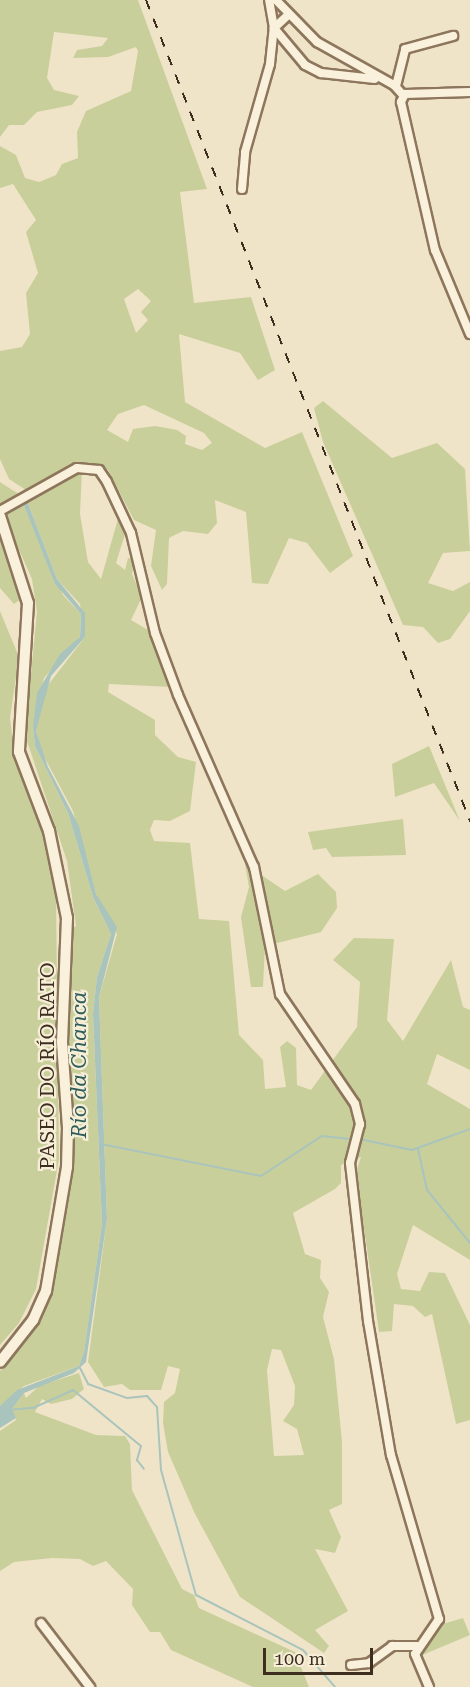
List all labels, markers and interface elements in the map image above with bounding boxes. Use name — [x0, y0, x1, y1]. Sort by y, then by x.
street label: PASEO DO RÍO RATO — [35, 962, 59, 1170]
water label: Río da Chanca — [66, 992, 92, 1138]
scale bar — [266, 1636, 376, 1674]
text: 100 m — [274, 1648, 325, 1669]

